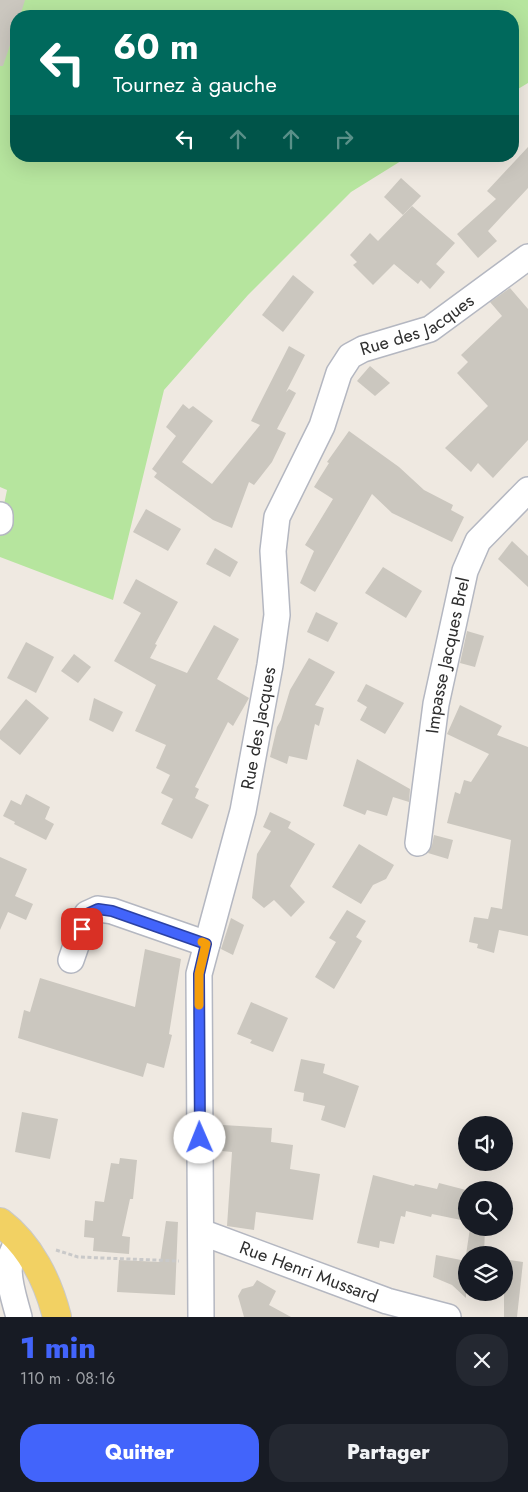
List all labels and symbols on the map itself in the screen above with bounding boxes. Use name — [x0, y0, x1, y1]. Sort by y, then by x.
street label: Rue des Jacques — [357, 288, 480, 362]
street label: Impasse Jacques Brel — [419, 575, 476, 735]
street label: Rue des Jacques — [234, 665, 282, 792]
pin — [61, 908, 103, 950]
position arrow — [173, 1111, 225, 1163]
street label: Rue Henri Mussard — [236, 1234, 382, 1310]

